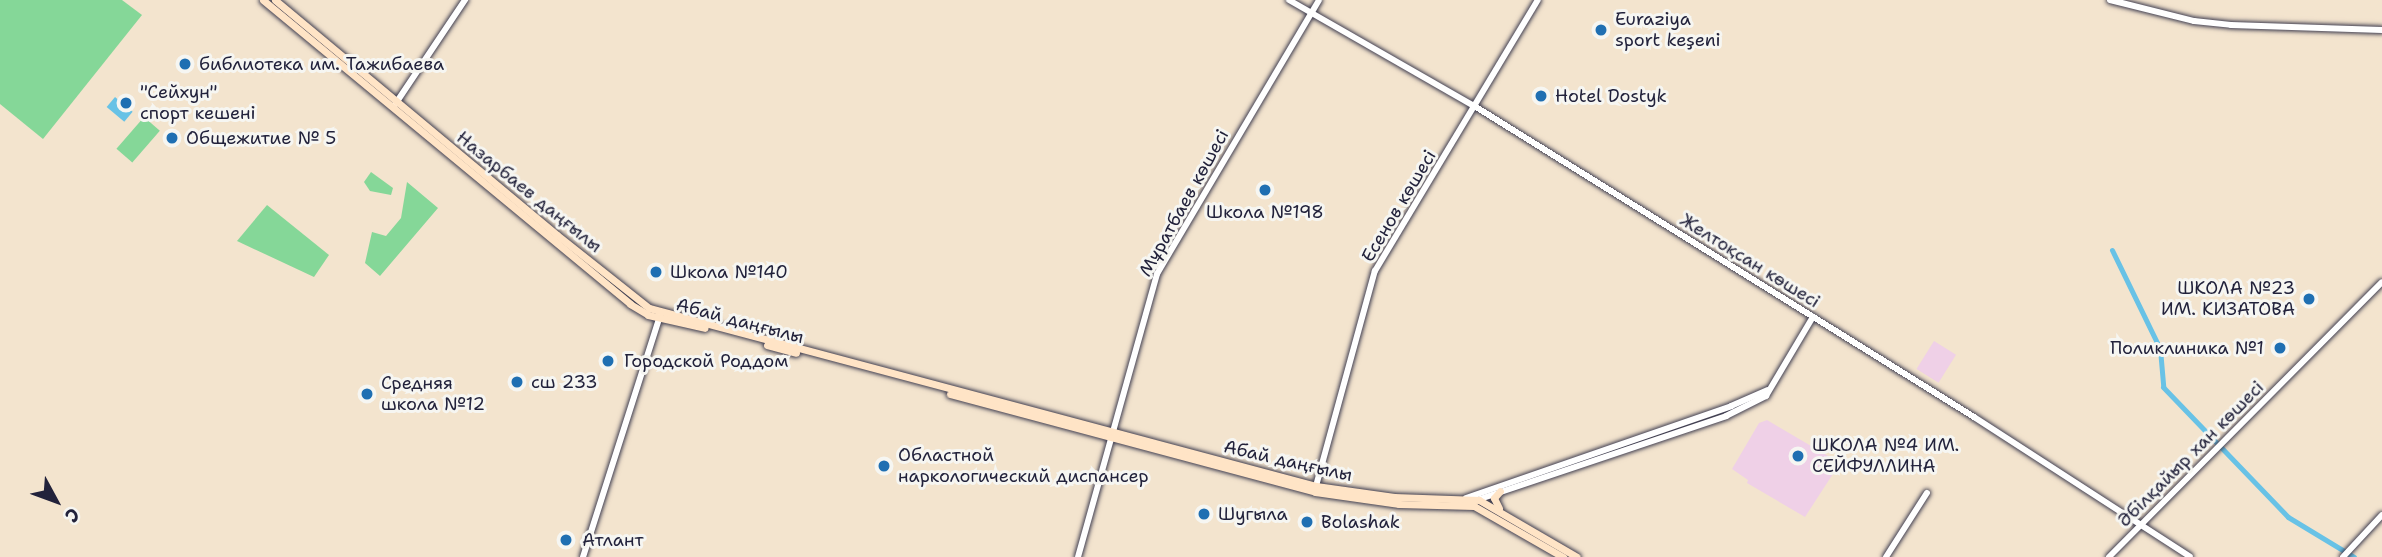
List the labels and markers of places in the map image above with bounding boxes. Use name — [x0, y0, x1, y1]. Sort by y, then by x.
place label: Euraziya sport keşeni — [1615, 9, 1721, 52]
marker: Euraziya sport keşeni — [1593, 22, 1609, 38]
place label: библиотека им. Тажибаева — [199, 53, 444, 75]
marker: библиотека им. Тажибаева — [177, 56, 193, 72]
place label: "Сейхун" спорт кешені — [140, 82, 256, 124]
place label: Hotel Dostyk — [1555, 85, 1667, 107]
marker: Hotel Dostyk — [1533, 88, 1549, 104]
marker: "Сейхун" спорт кешені — [118, 95, 134, 111]
place label: Общежитие № 5 — [186, 127, 336, 149]
marker: Общежитие № 5 — [164, 130, 180, 146]
marker: Школа №198 — [1257, 182, 1273, 198]
place label: Школа №198 — [1206, 201, 1324, 223]
place label: Школа №140 — [670, 261, 788, 283]
marker: Школа №140 — [648, 264, 664, 280]
place label: ШКОЛА №23 ИМ. КИЗАТОВА — [2161, 278, 2295, 320]
marker: ШКОЛА №23 ИМ. КИЗАТОВА — [2301, 291, 2317, 307]
place label: Поликлиника №1 — [2110, 337, 2264, 359]
marker: Поликлиника №1 — [2270, 338, 2290, 358]
place label: Городской Роддом — [624, 350, 788, 372]
marker: Городской Роддом — [598, 351, 618, 371]
place label: сш 233 — [531, 371, 598, 393]
place label: Средняя школа №12 — [381, 373, 485, 416]
marker: сш 233 — [509, 374, 525, 390]
marker: Средняя школа №12 — [359, 386, 375, 402]
place label: ШКОЛА №4 ИМ. СЕЙФУЛЛИНА — [1812, 435, 1959, 478]
place label: Областной наркологический диспансер — [898, 445, 1149, 488]
marker: ШКОЛА №4 ИМ. СЕЙФУЛЛИНА — [1790, 448, 1806, 464]
marker: Областной наркологический диспансер — [876, 458, 892, 474]
place label: Шугыла — [1218, 503, 1288, 525]
marker: Шугыла — [1196, 506, 1212, 522]
place label: Bolashak — [1321, 511, 1400, 533]
marker: Bolashak — [1299, 514, 1315, 530]
place label: Атлант — [582, 529, 644, 551]
marker: Атлант — [556, 530, 576, 550]

